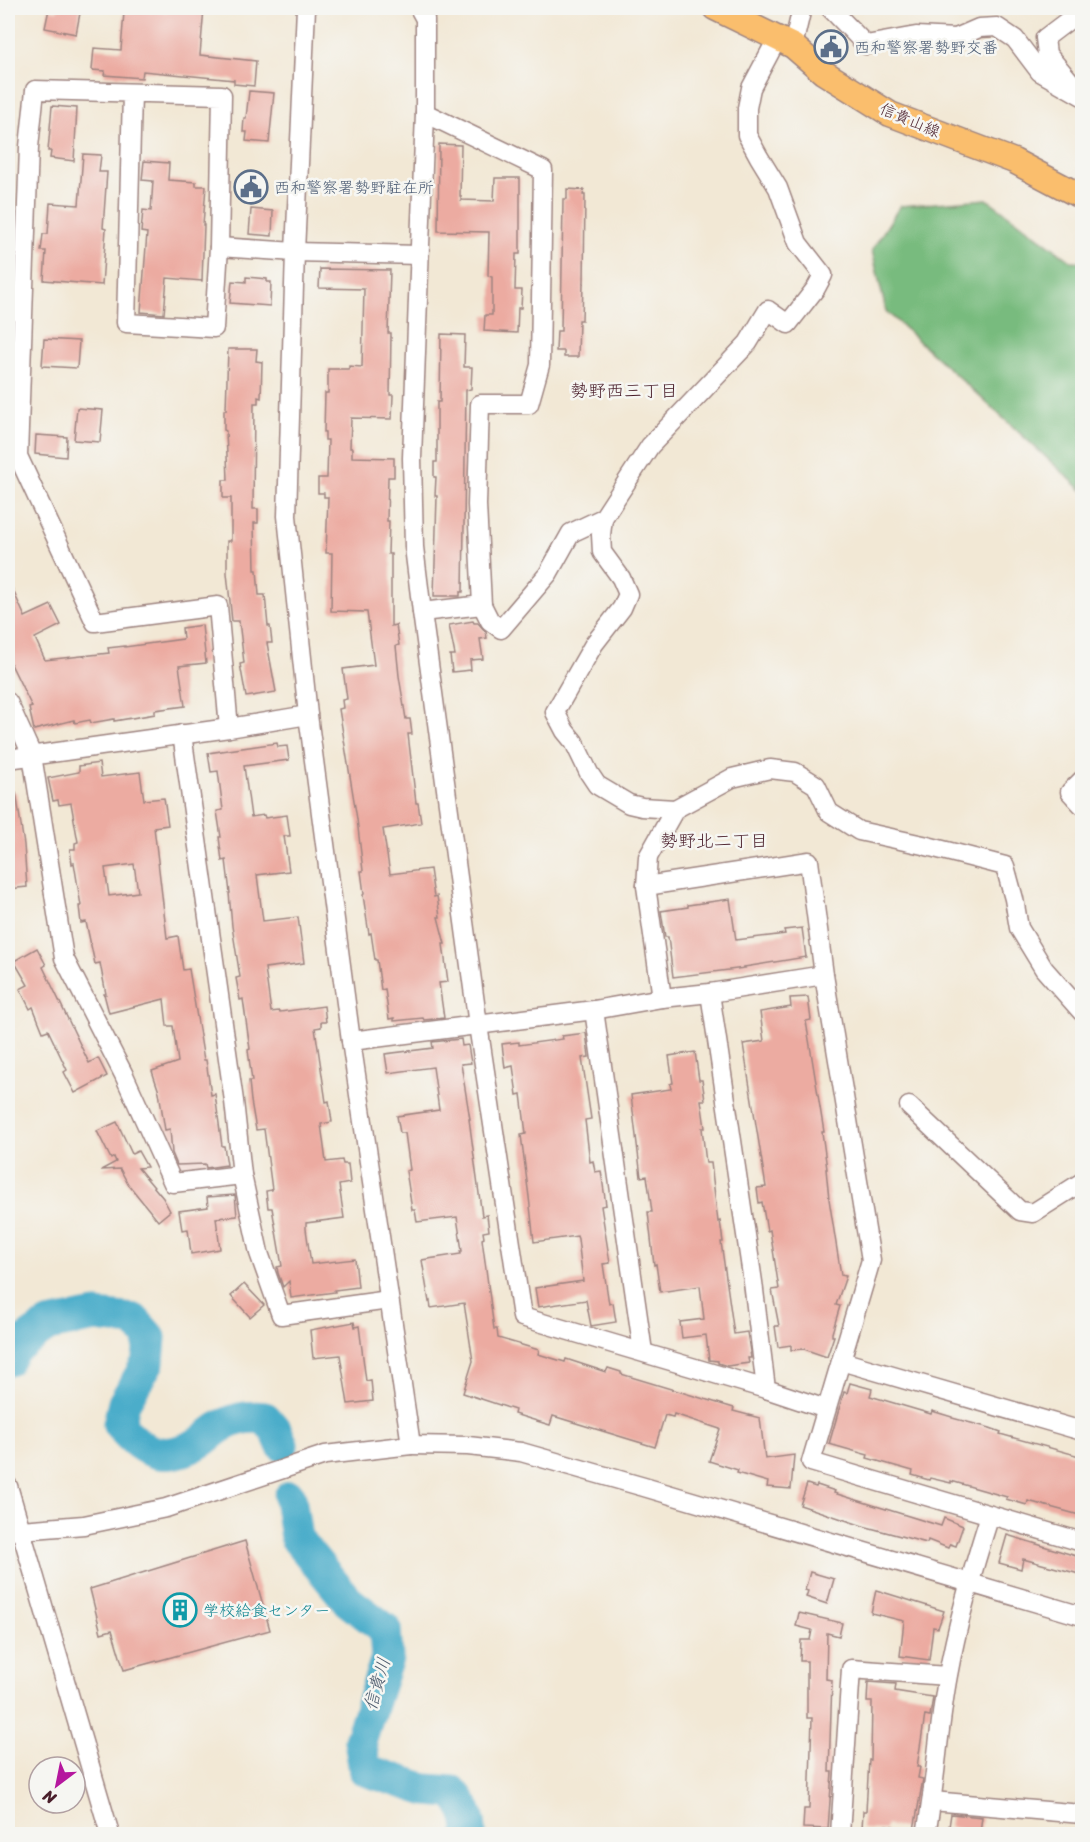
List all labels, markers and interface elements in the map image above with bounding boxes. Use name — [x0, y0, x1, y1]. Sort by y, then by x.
public building icon: 西和警察署勢野交番 — [813, 29, 849, 65]
place label: 西和警察署勢野交番 — [854, 33, 998, 62]
street label: 信貴山線 — [875, 94, 945, 146]
public building icon: 西和警察署勢野駐在所 — [233, 169, 269, 205]
place label: 西和警察署勢野駐在所 — [274, 173, 434, 202]
district label: 勢野西三丁目 — [570, 375, 678, 407]
district label: 勢野北二丁目 — [660, 825, 768, 857]
building icon: 学校給食センター — [162, 1592, 198, 1628]
place label: 学校給食センター — [203, 1596, 330, 1625]
water label: 信貴川 — [354, 1654, 400, 1714]
north arrow — [27, 1755, 87, 1815]
text: N — [36, 1782, 63, 1813]

